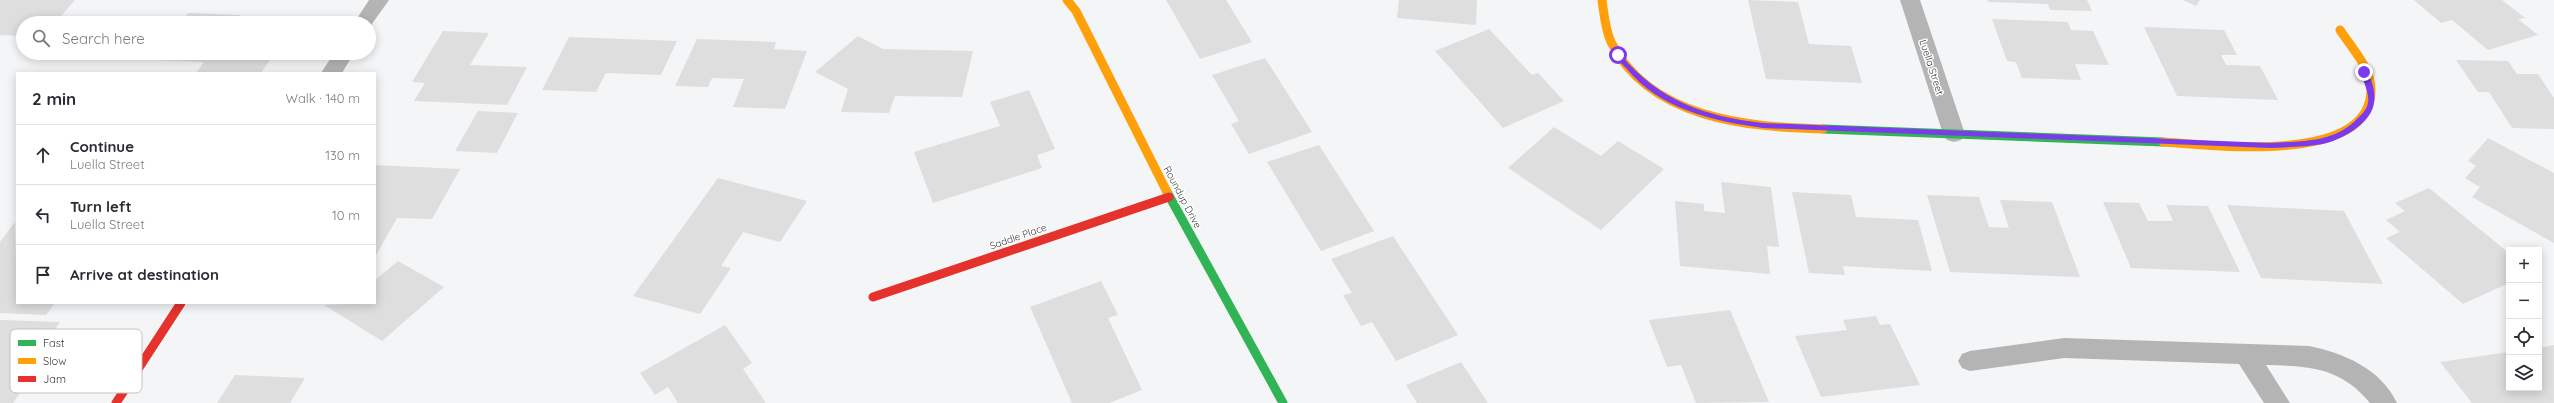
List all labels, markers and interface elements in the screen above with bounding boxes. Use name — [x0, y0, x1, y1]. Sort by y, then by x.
search box — [16, 16, 376, 60]
icon: search — [30, 27, 52, 49]
text: Search here — [62, 29, 145, 48]
street label: Luella Street — [1916, 38, 1947, 97]
route start — [1609, 46, 1627, 64]
route end — [2355, 63, 2373, 81]
text: 2 min — [32, 88, 76, 109]
text: Walk · 140 m — [285, 90, 360, 106]
text: Continue — [70, 137, 134, 156]
icon: ahead — [32, 144, 54, 166]
text: 130 m — [325, 147, 360, 163]
text: Luella Street — [70, 156, 145, 172]
street label: Roundup Drive — [1161, 164, 1205, 231]
text: Turn left — [70, 197, 132, 216]
icon: left — [32, 204, 54, 226]
text: 10 m — [332, 207, 360, 223]
text: Luella Street — [70, 216, 145, 232]
street label: Saddle Place — [988, 221, 1049, 252]
map controls — [2506, 247, 2542, 391]
button: + — [2506, 247, 2542, 283]
icon: arrive — [32, 264, 54, 286]
text: Arrive at destination — [70, 265, 219, 284]
button: − — [2506, 283, 2542, 319]
button: locate — [2506, 319, 2542, 355]
legend — [10, 329, 142, 393]
text: Fast — [43, 336, 65, 350]
text: Slow — [43, 354, 67, 368]
button: layers — [2506, 355, 2542, 391]
text: Jam — [43, 372, 66, 386]

